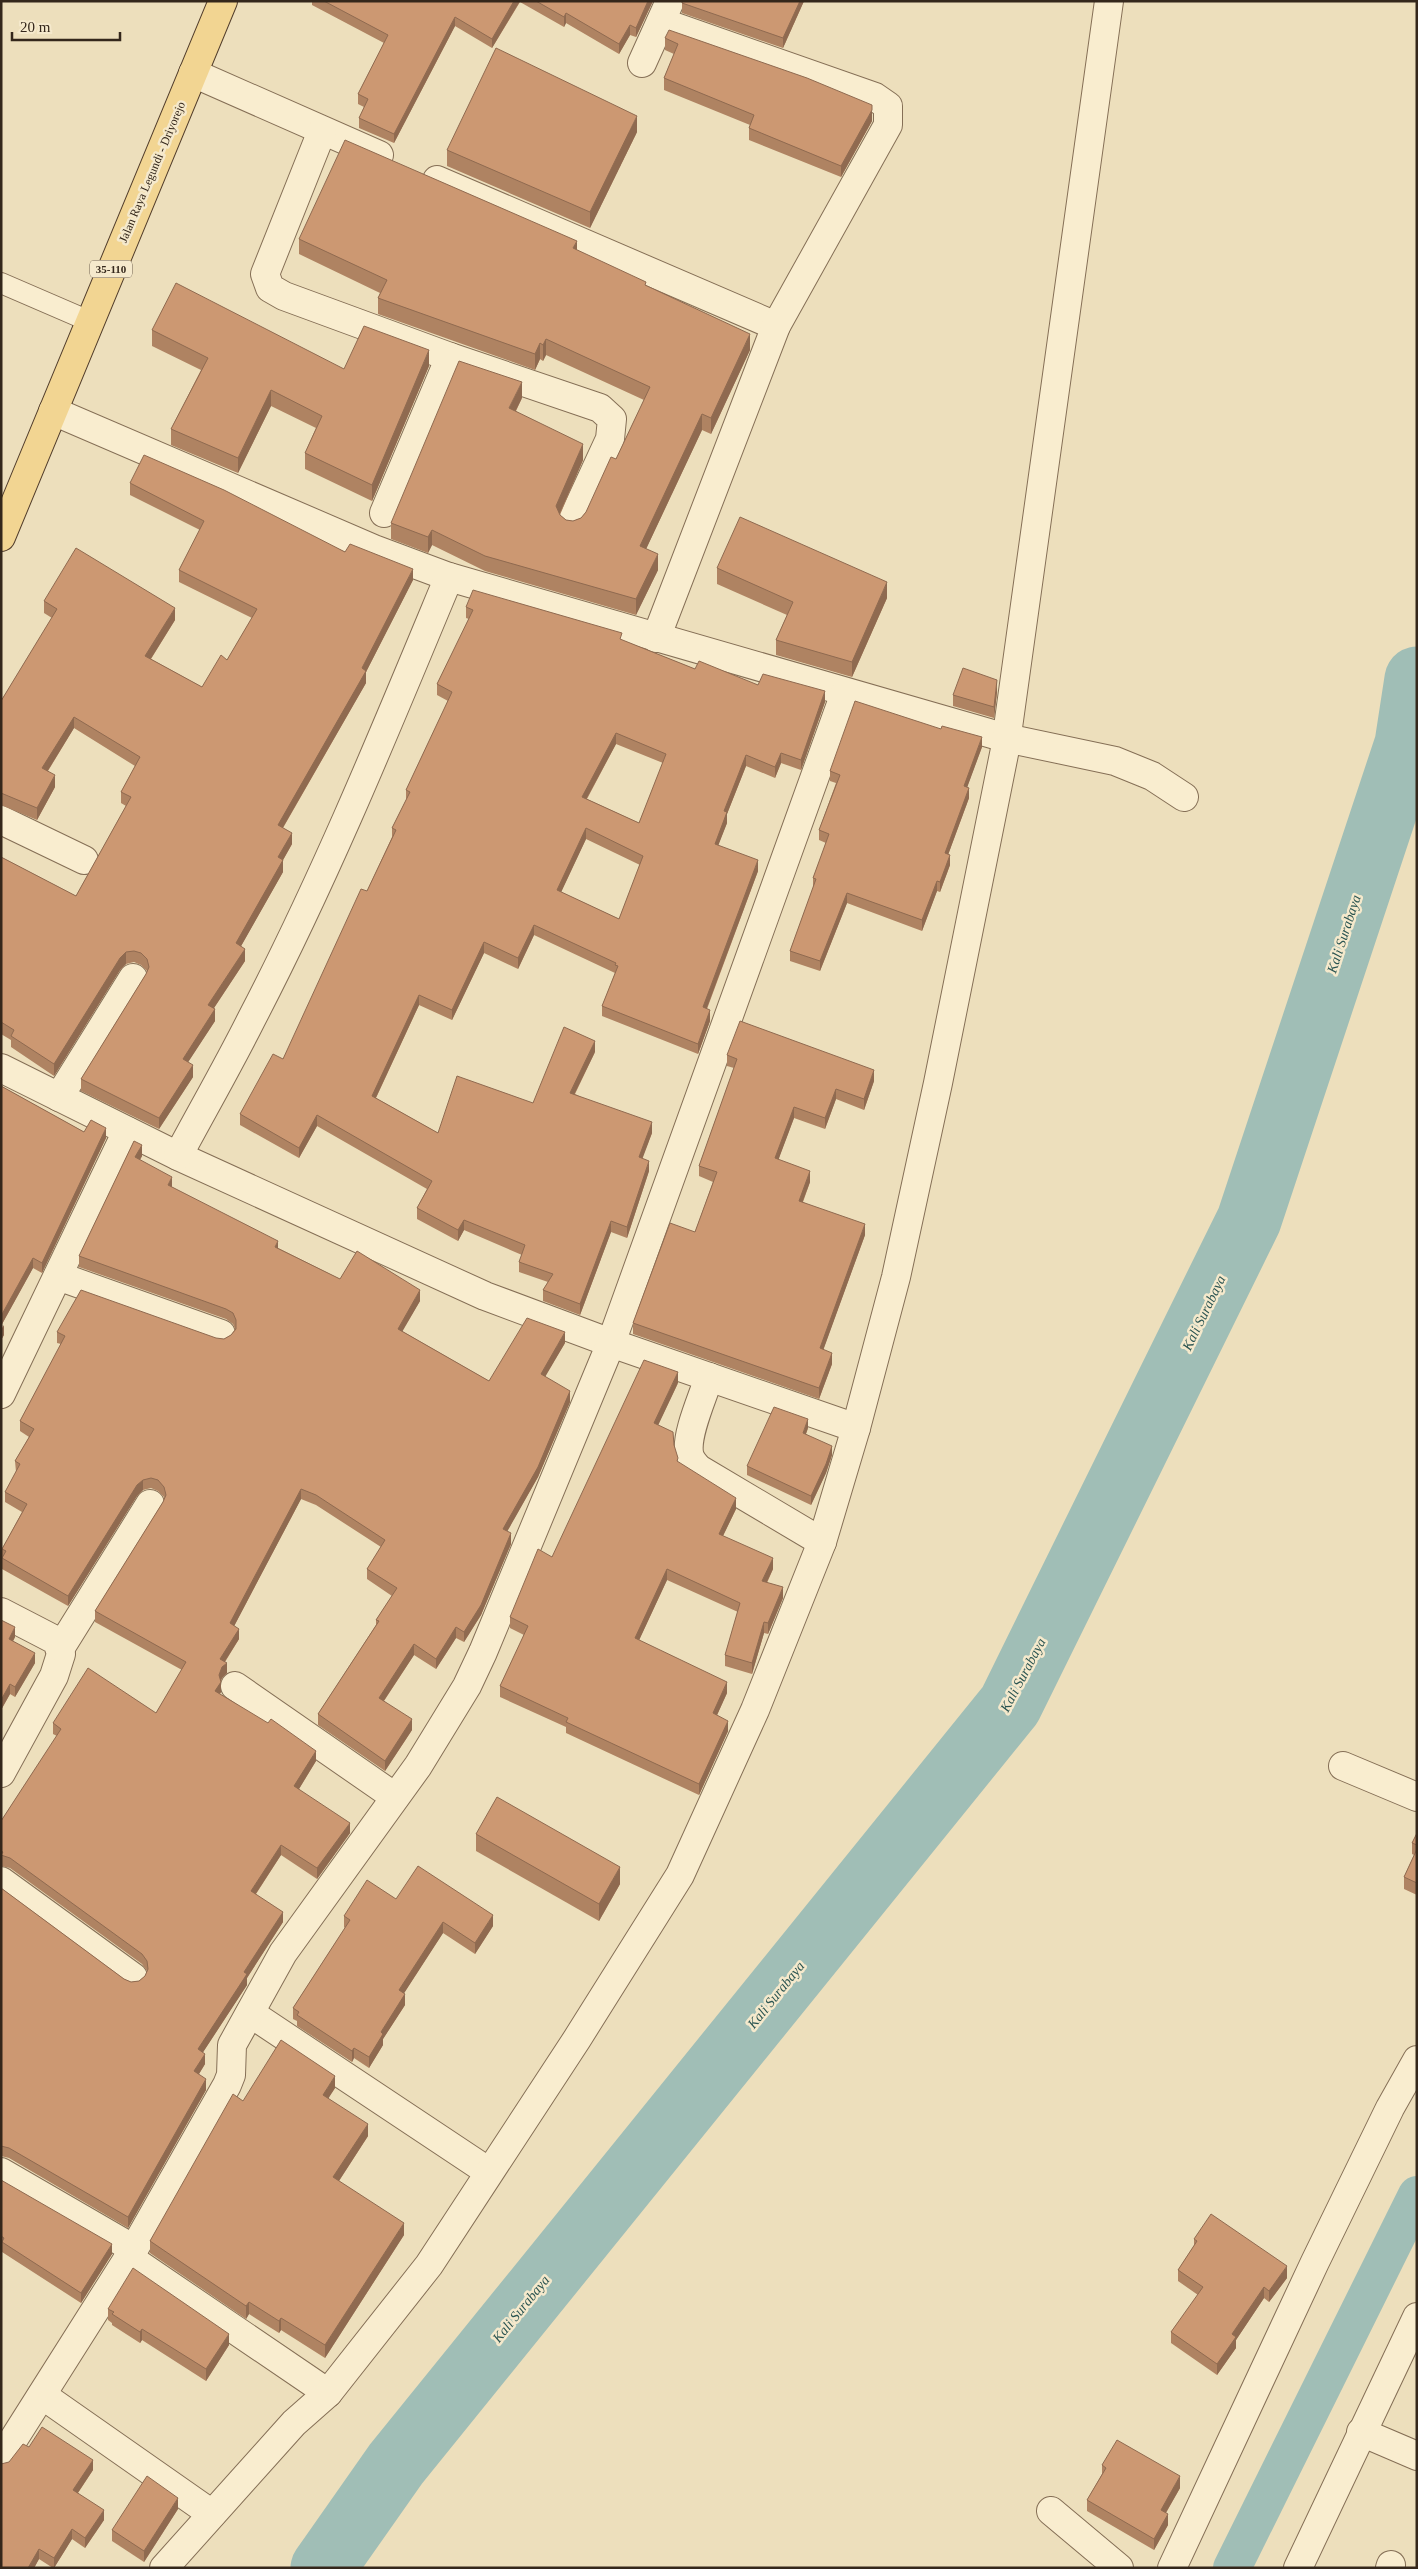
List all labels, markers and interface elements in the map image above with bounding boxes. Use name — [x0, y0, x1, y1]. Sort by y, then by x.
scale bar — [12, 10, 120, 42]
text: 20 m — [20, 19, 51, 35]
street label: Jalan Raya Legundi - Driyorejo — [116, 99, 188, 245]
road number: 35-110 — [90, 260, 132, 278]
water label: Kali Surabaya — [1324, 893, 1364, 976]
water label: Kali Surabaya — [1179, 1273, 1229, 1354]
water label: Kali Surabaya — [997, 1636, 1049, 1715]
water label: Kali Surabaya — [744, 1959, 807, 2032]
water label: Kali Surabaya — [489, 2273, 552, 2346]

